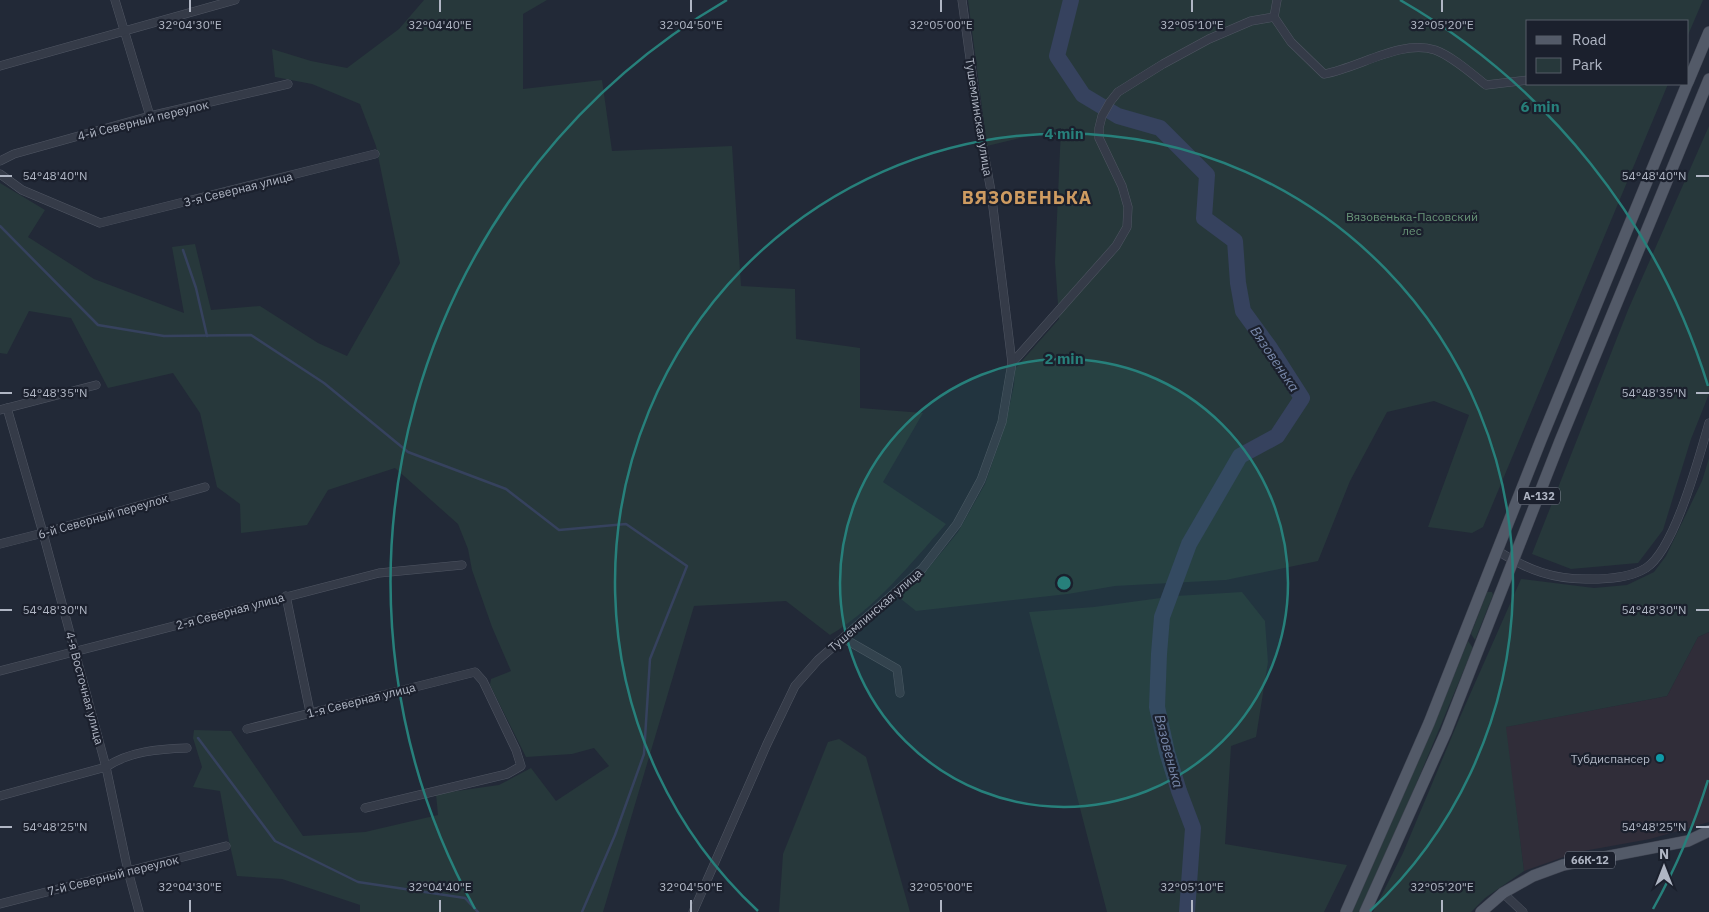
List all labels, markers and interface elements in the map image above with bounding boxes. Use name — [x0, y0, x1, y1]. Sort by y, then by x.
text: 32°04'30"E — [158, 17, 222, 32]
text: 32°04'40"E — [408, 17, 472, 32]
text: 32°04'50"E — [659, 17, 723, 32]
text: 32°05'00"E — [909, 17, 973, 32]
text: 32°05'10"E — [1160, 17, 1224, 32]
text: 32°05'20"E — [1410, 17, 1474, 32]
legend — [1526, 20, 1689, 85]
text: Road — [1572, 30, 1607, 49]
text: Park — [1572, 55, 1602, 74]
street label: Тушемлинская улица — [962, 57, 996, 178]
street label: 4-й Северный переулок — [76, 96, 211, 144]
text: 6 min — [1520, 97, 1560, 116]
text: 4 min — [1044, 124, 1084, 143]
text: 54°48'40"N — [22, 168, 88, 183]
street label: 3-я Северная улица — [182, 168, 294, 210]
text: 54°48'40"N — [1621, 168, 1687, 183]
district label: ВЯЗОВЕНЬКА — [962, 186, 1092, 209]
park label: Вязовенька-Пасовский лес — [1346, 209, 1478, 238]
water label: Вязовенька — [1246, 323, 1304, 395]
text: 2 min — [1044, 349, 1084, 368]
text: 54°48'35"N — [22, 385, 88, 400]
text: 54°48'35"N — [1621, 385, 1687, 400]
road number: А-132 — [1518, 488, 1560, 504]
street label: 6-й Северный переулок — [36, 490, 170, 542]
street label: Тушемлинская улица — [825, 565, 925, 655]
centre of rings — [1055, 574, 1073, 592]
street label: 2-я Северная улица — [174, 589, 286, 633]
text: 54°48'30"N — [22, 602, 88, 617]
text: 54°48'30"N — [1621, 602, 1687, 617]
street label: 4-я Восточная улица — [63, 630, 107, 747]
street label: 1-я Северная улица — [305, 679, 417, 721]
water label: Вязовенька — [1151, 712, 1187, 790]
place label: Тубдиспансер — [1571, 751, 1650, 766]
marker: Тубдиспансер — [1654, 752, 1666, 764]
text: 54°48'25"N — [22, 819, 88, 834]
text: 54°48'25"N — [1621, 819, 1687, 834]
north arrow — [1639, 842, 1689, 892]
text: N — [1659, 845, 1669, 863]
street label: 7-й Северный переулок — [46, 851, 181, 899]
road number: 66К-12 — [1565, 852, 1615, 868]
text: 32°04'30"E — [158, 879, 222, 894]
text: 32°04'40"E — [408, 879, 472, 894]
text: 32°04'50"E — [659, 879, 723, 894]
text: 32°05'00"E — [909, 879, 973, 894]
text: 32°05'10"E — [1160, 879, 1224, 894]
text: 32°05'20"E — [1410, 879, 1474, 894]

